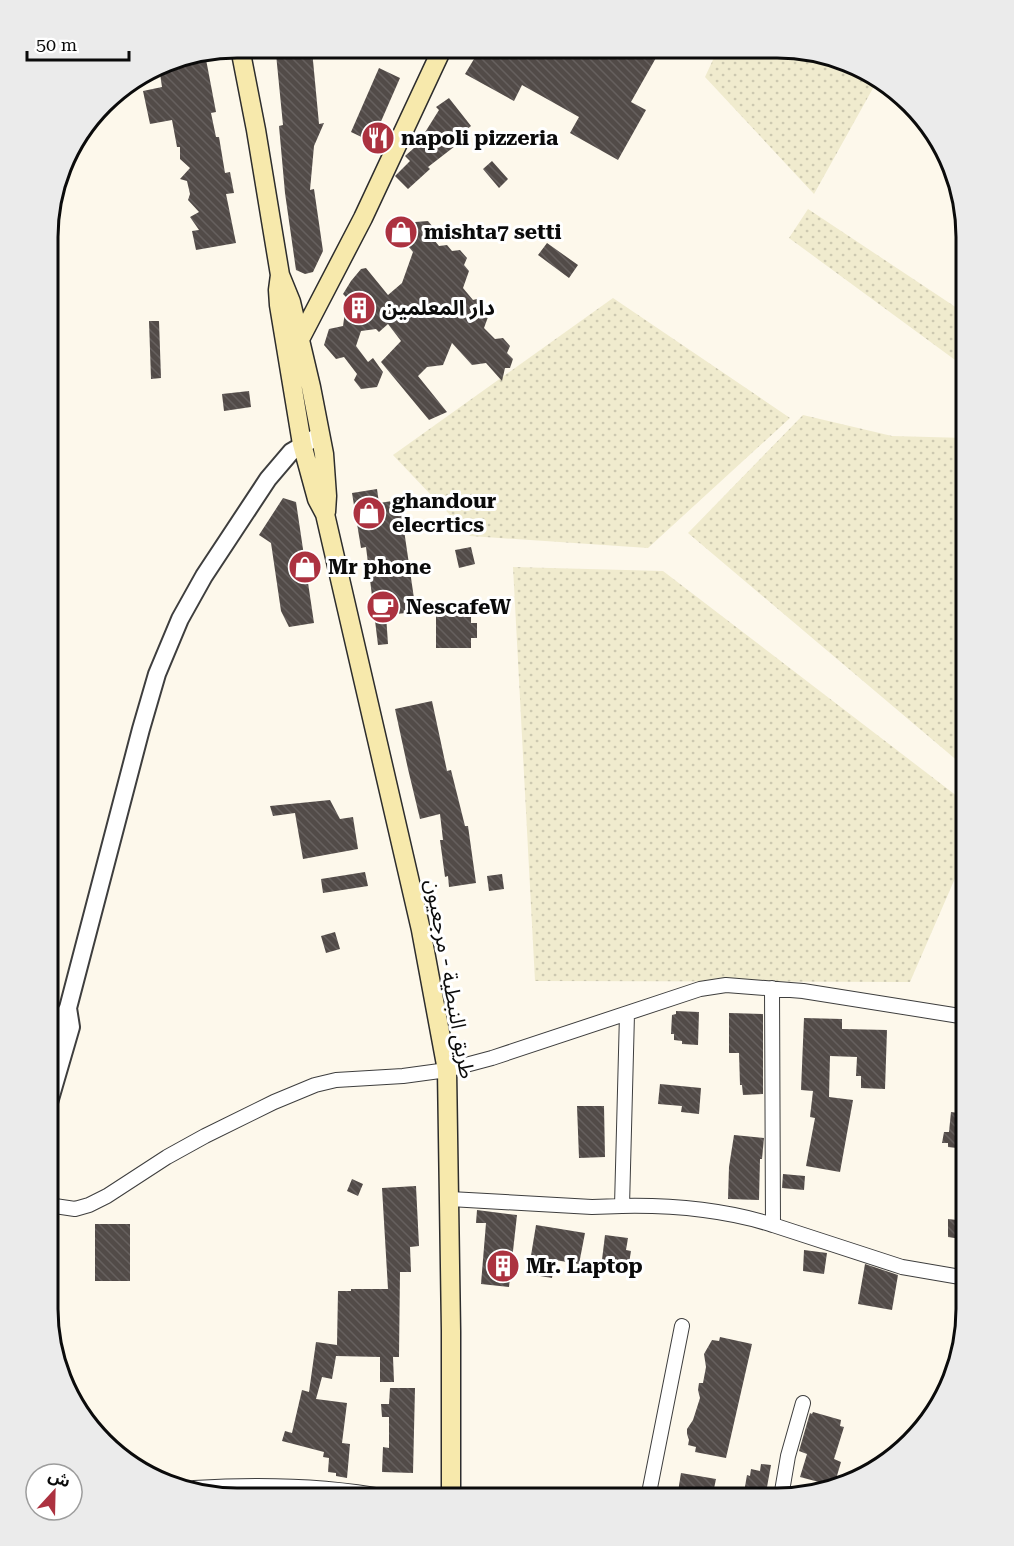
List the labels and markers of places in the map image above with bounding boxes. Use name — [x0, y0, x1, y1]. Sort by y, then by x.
restaurant icon: napoli pizzeria — [360, 120, 396, 156]
place label: napoli pizzeria — [401, 126, 559, 150]
shop icon: mishta7 setti — [383, 214, 419, 250]
place label: mishta7 setti — [424, 220, 562, 244]
building icon: دار المعلمين — [341, 290, 377, 326]
place label: دار المعلمين — [382, 296, 495, 320]
place label: ghandour elecrtics — [391, 489, 497, 537]
shop icon: ghandour elecrtics — [351, 495, 387, 531]
shop icon: Mr phone — [287, 549, 323, 585]
place label: Mr phone — [328, 555, 431, 579]
cafe icon: NescafeW — [365, 589, 401, 625]
place label: NescafeW — [406, 595, 511, 619]
building icon: Mr. Laptop — [485, 1248, 521, 1284]
place label: Mr. Laptop — [526, 1254, 643, 1278]

